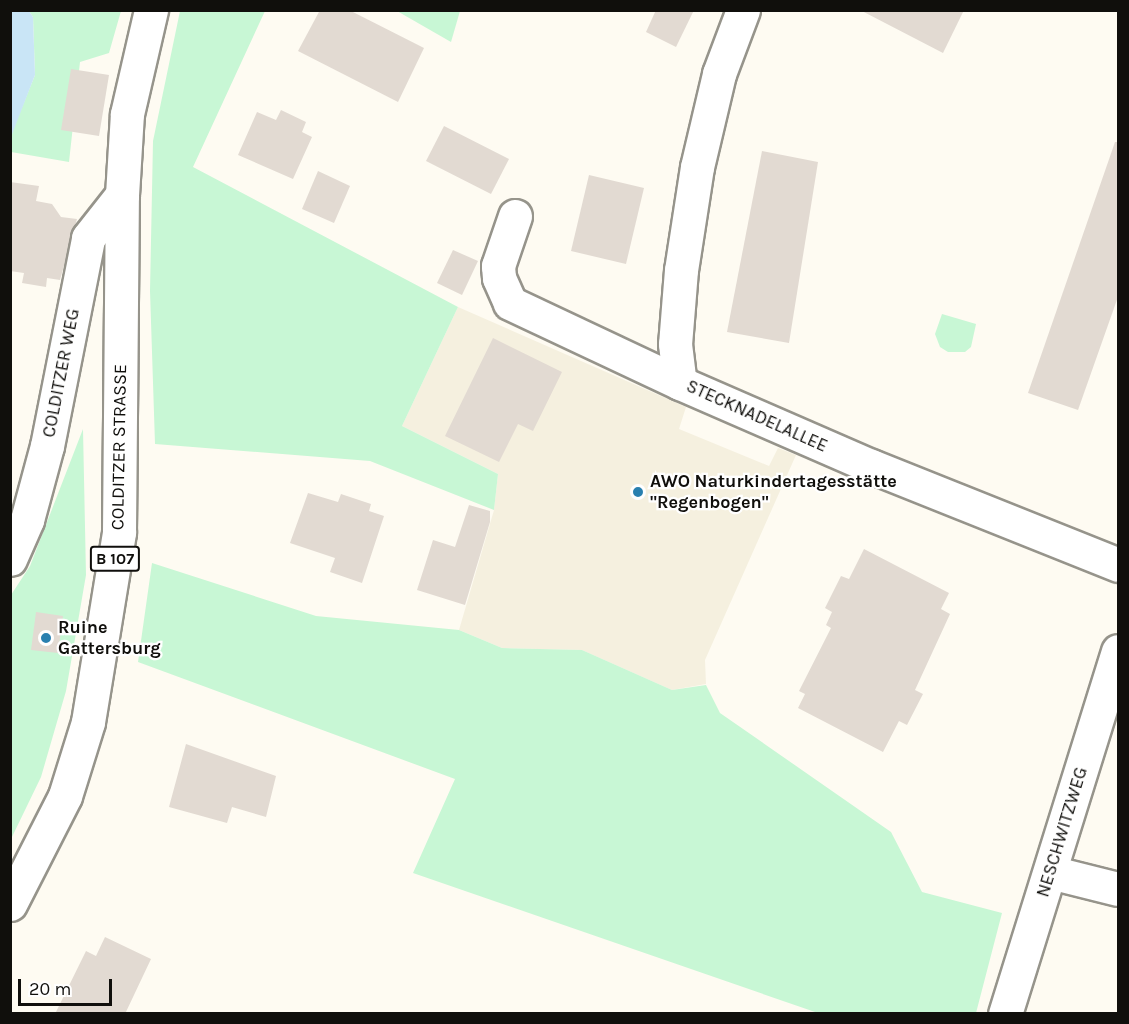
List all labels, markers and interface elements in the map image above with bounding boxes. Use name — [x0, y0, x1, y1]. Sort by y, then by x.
street label: COLDITZER WEG — [38, 307, 84, 439]
street label: COLDITZER STRASSE — [107, 364, 131, 530]
street label: STECKNADELALLEE — [683, 375, 831, 457]
place label: AWO Naturkindertagesstätte "Regenbogen" — [650, 471, 897, 514]
marker: AWO Naturkindertagesstätte "Regenbogen" — [631, 485, 645, 499]
road number: B 107 — [90, 546, 140, 572]
place label: Ruine Gattersburg — [58, 617, 161, 660]
marker: Ruine Gattersburg — [39, 631, 53, 645]
street label: NESCHWITZWEG — [1032, 764, 1092, 900]
scale bar — [21, 967, 116, 1005]
text: 20 m — [29, 978, 71, 1000]

